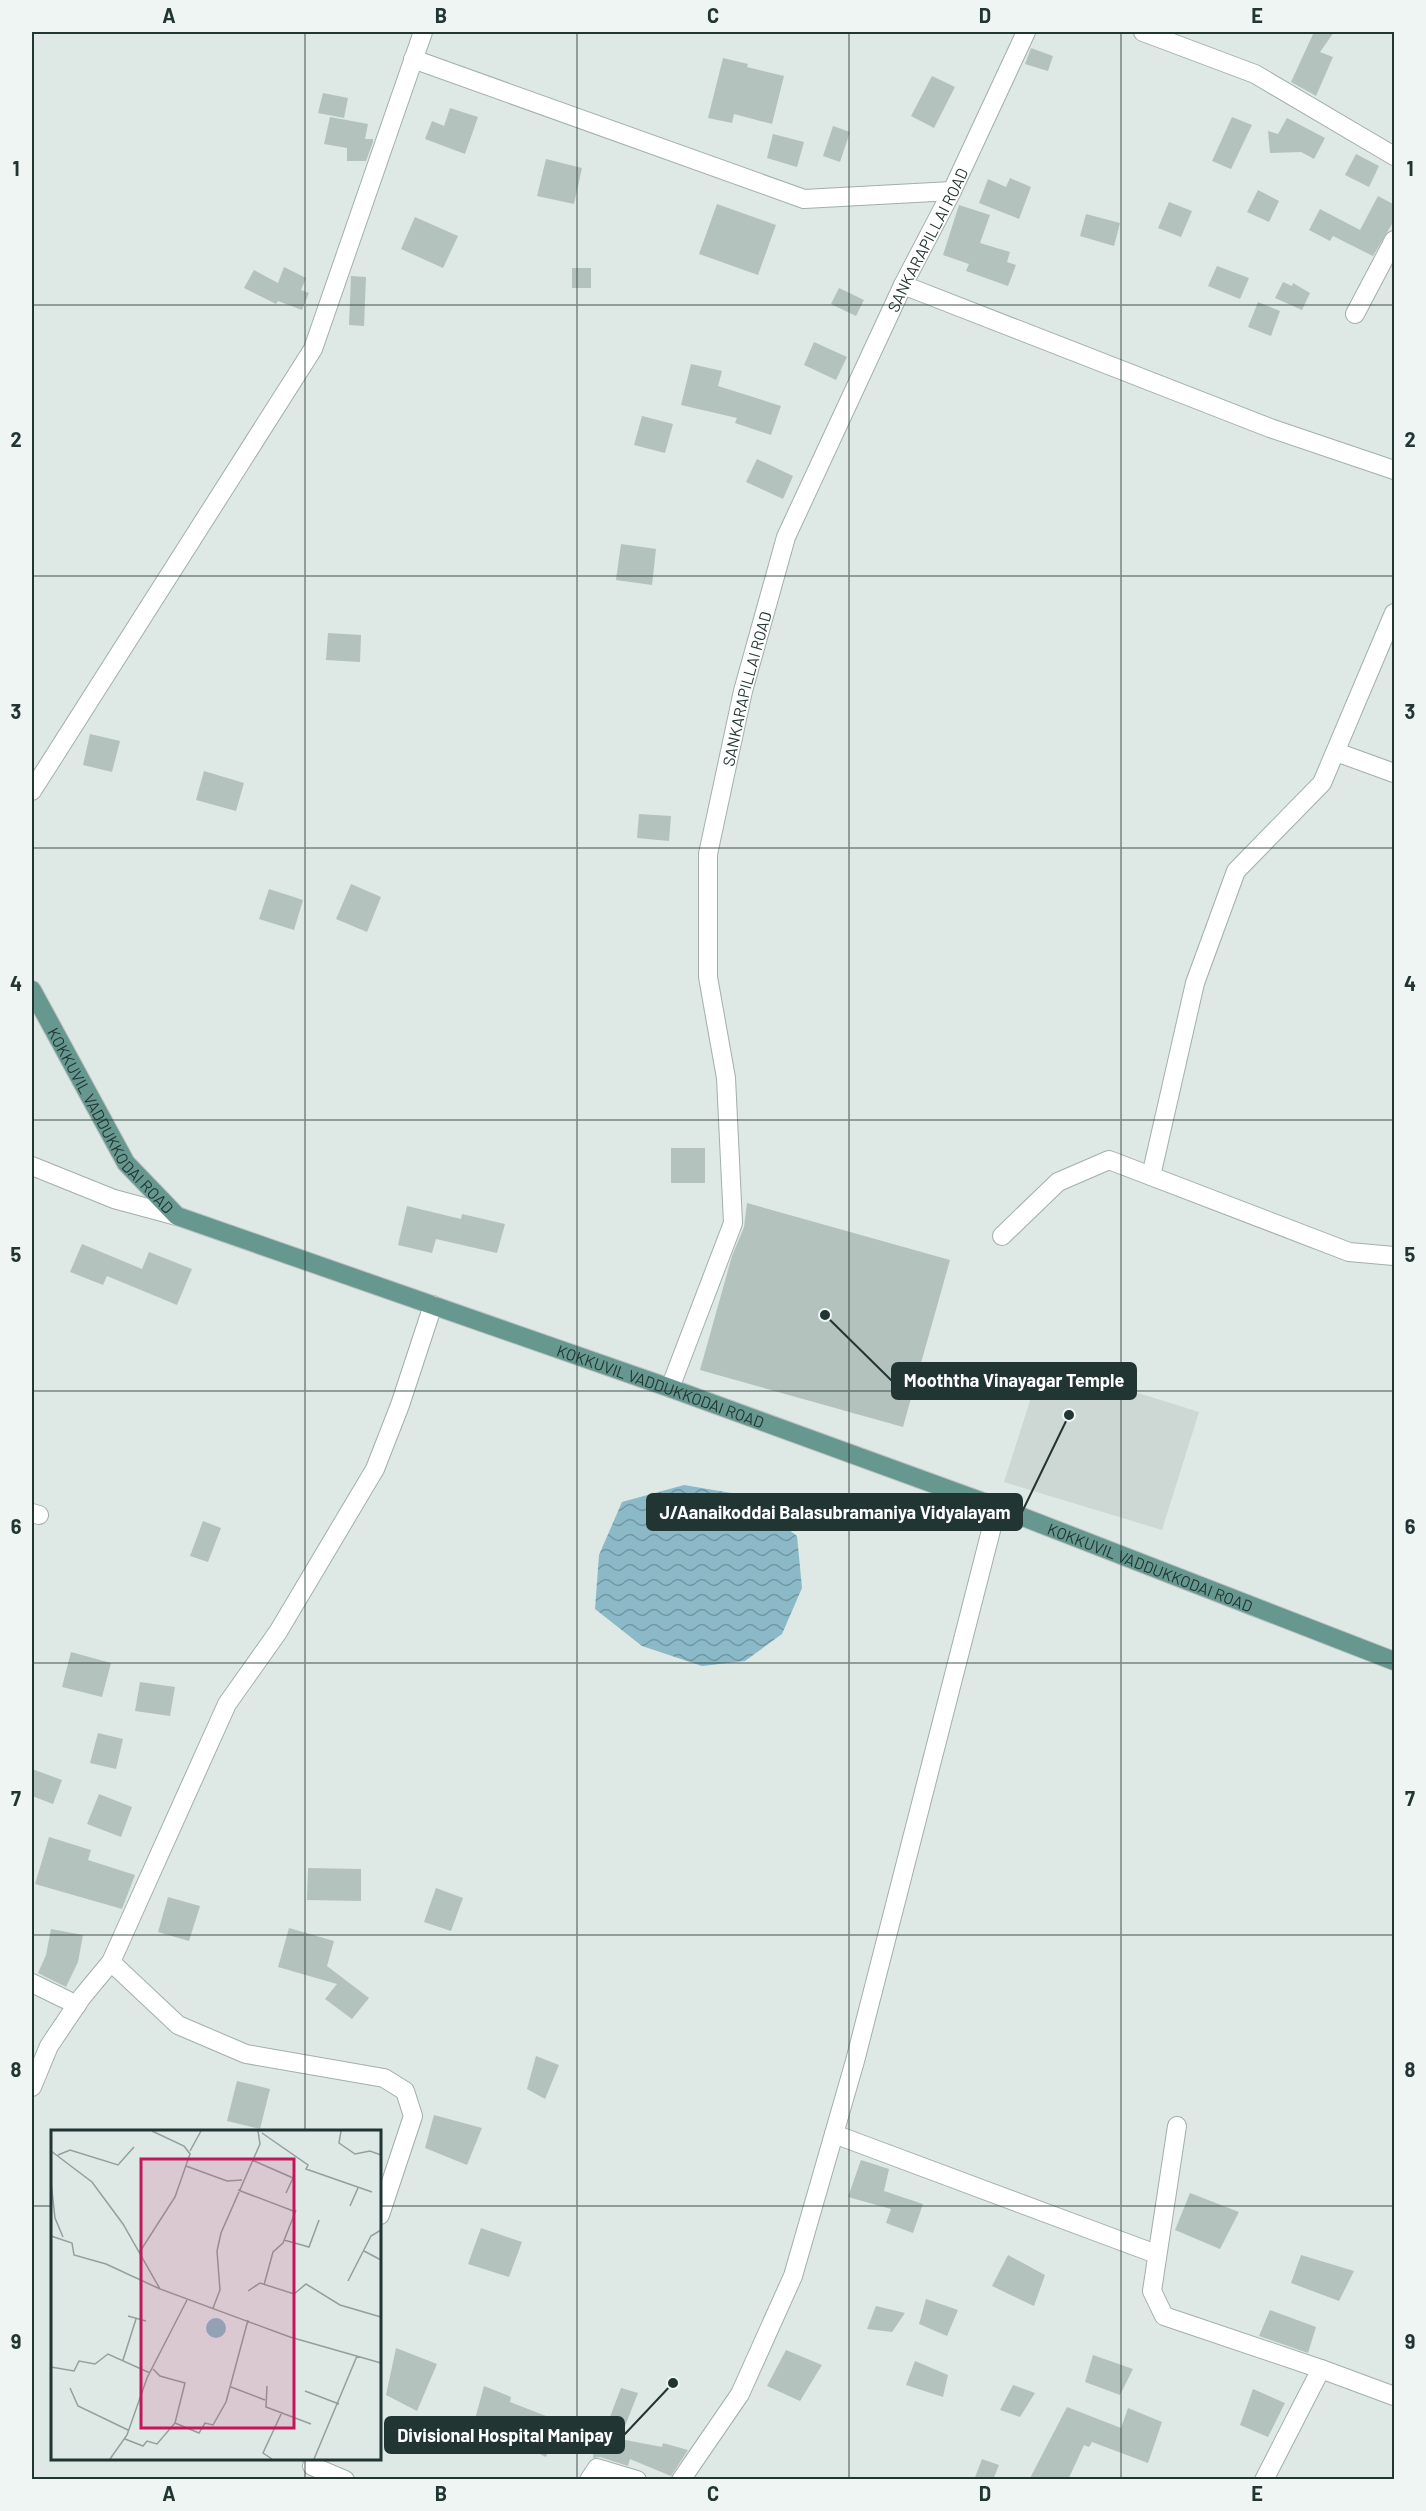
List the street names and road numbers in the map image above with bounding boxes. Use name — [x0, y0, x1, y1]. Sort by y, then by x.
street label: SANKARAPILLAI ROAD — [882, 165, 971, 315]
street label: SANKARAPILLAI ROAD — [718, 609, 774, 768]
street label: KOKKUVIL VADDUKKODAI ROAD — [45, 1024, 178, 1217]
street label: KOKKUVIL VADDUKKODAI ROAD — [555, 1340, 767, 1431]
street label: KOKKUVIL VADDUKKODAI ROAD — [1045, 1518, 1256, 1615]

